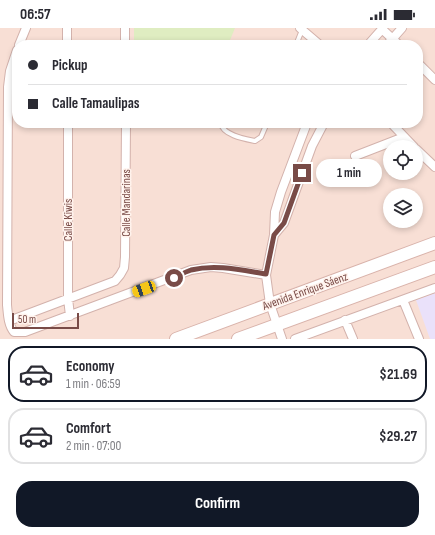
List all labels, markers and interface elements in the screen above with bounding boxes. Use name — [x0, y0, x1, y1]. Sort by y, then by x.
text: 06:57 — [20, 5, 51, 24]
text: Pickup — [52, 56, 88, 75]
text: Calle Tamaulipas — [52, 94, 140, 113]
map controls — [383, 140, 423, 228]
button: locate — [383, 140, 423, 180]
callout: 1 min — [316, 159, 382, 187]
route end — [293, 164, 311, 182]
text: 1 min — [337, 165, 361, 181]
street label: Calle Mandarinas — [119, 169, 134, 237]
button: layers — [383, 188, 423, 228]
street label: Calle Kiwis — [61, 199, 76, 241]
route start — [165, 269, 183, 287]
street label: Avenida Enrique Sáenz — [259, 269, 351, 314]
car — [131, 279, 157, 299]
scale bar — [12, 311, 79, 330]
text: 50 m — [18, 313, 36, 326]
icon: car — [18, 356, 54, 392]
text: Economy — [66, 357, 115, 376]
text: $21.69 — [379, 365, 417, 384]
text: 1 min · 06:59 — [66, 376, 121, 392]
icon: car — [18, 418, 54, 454]
text: Comfort — [66, 419, 111, 438]
text: $29.27 — [379, 427, 417, 446]
text: 2 min · 07:00 — [66, 438, 121, 454]
button: Confirm — [16, 481, 419, 527]

